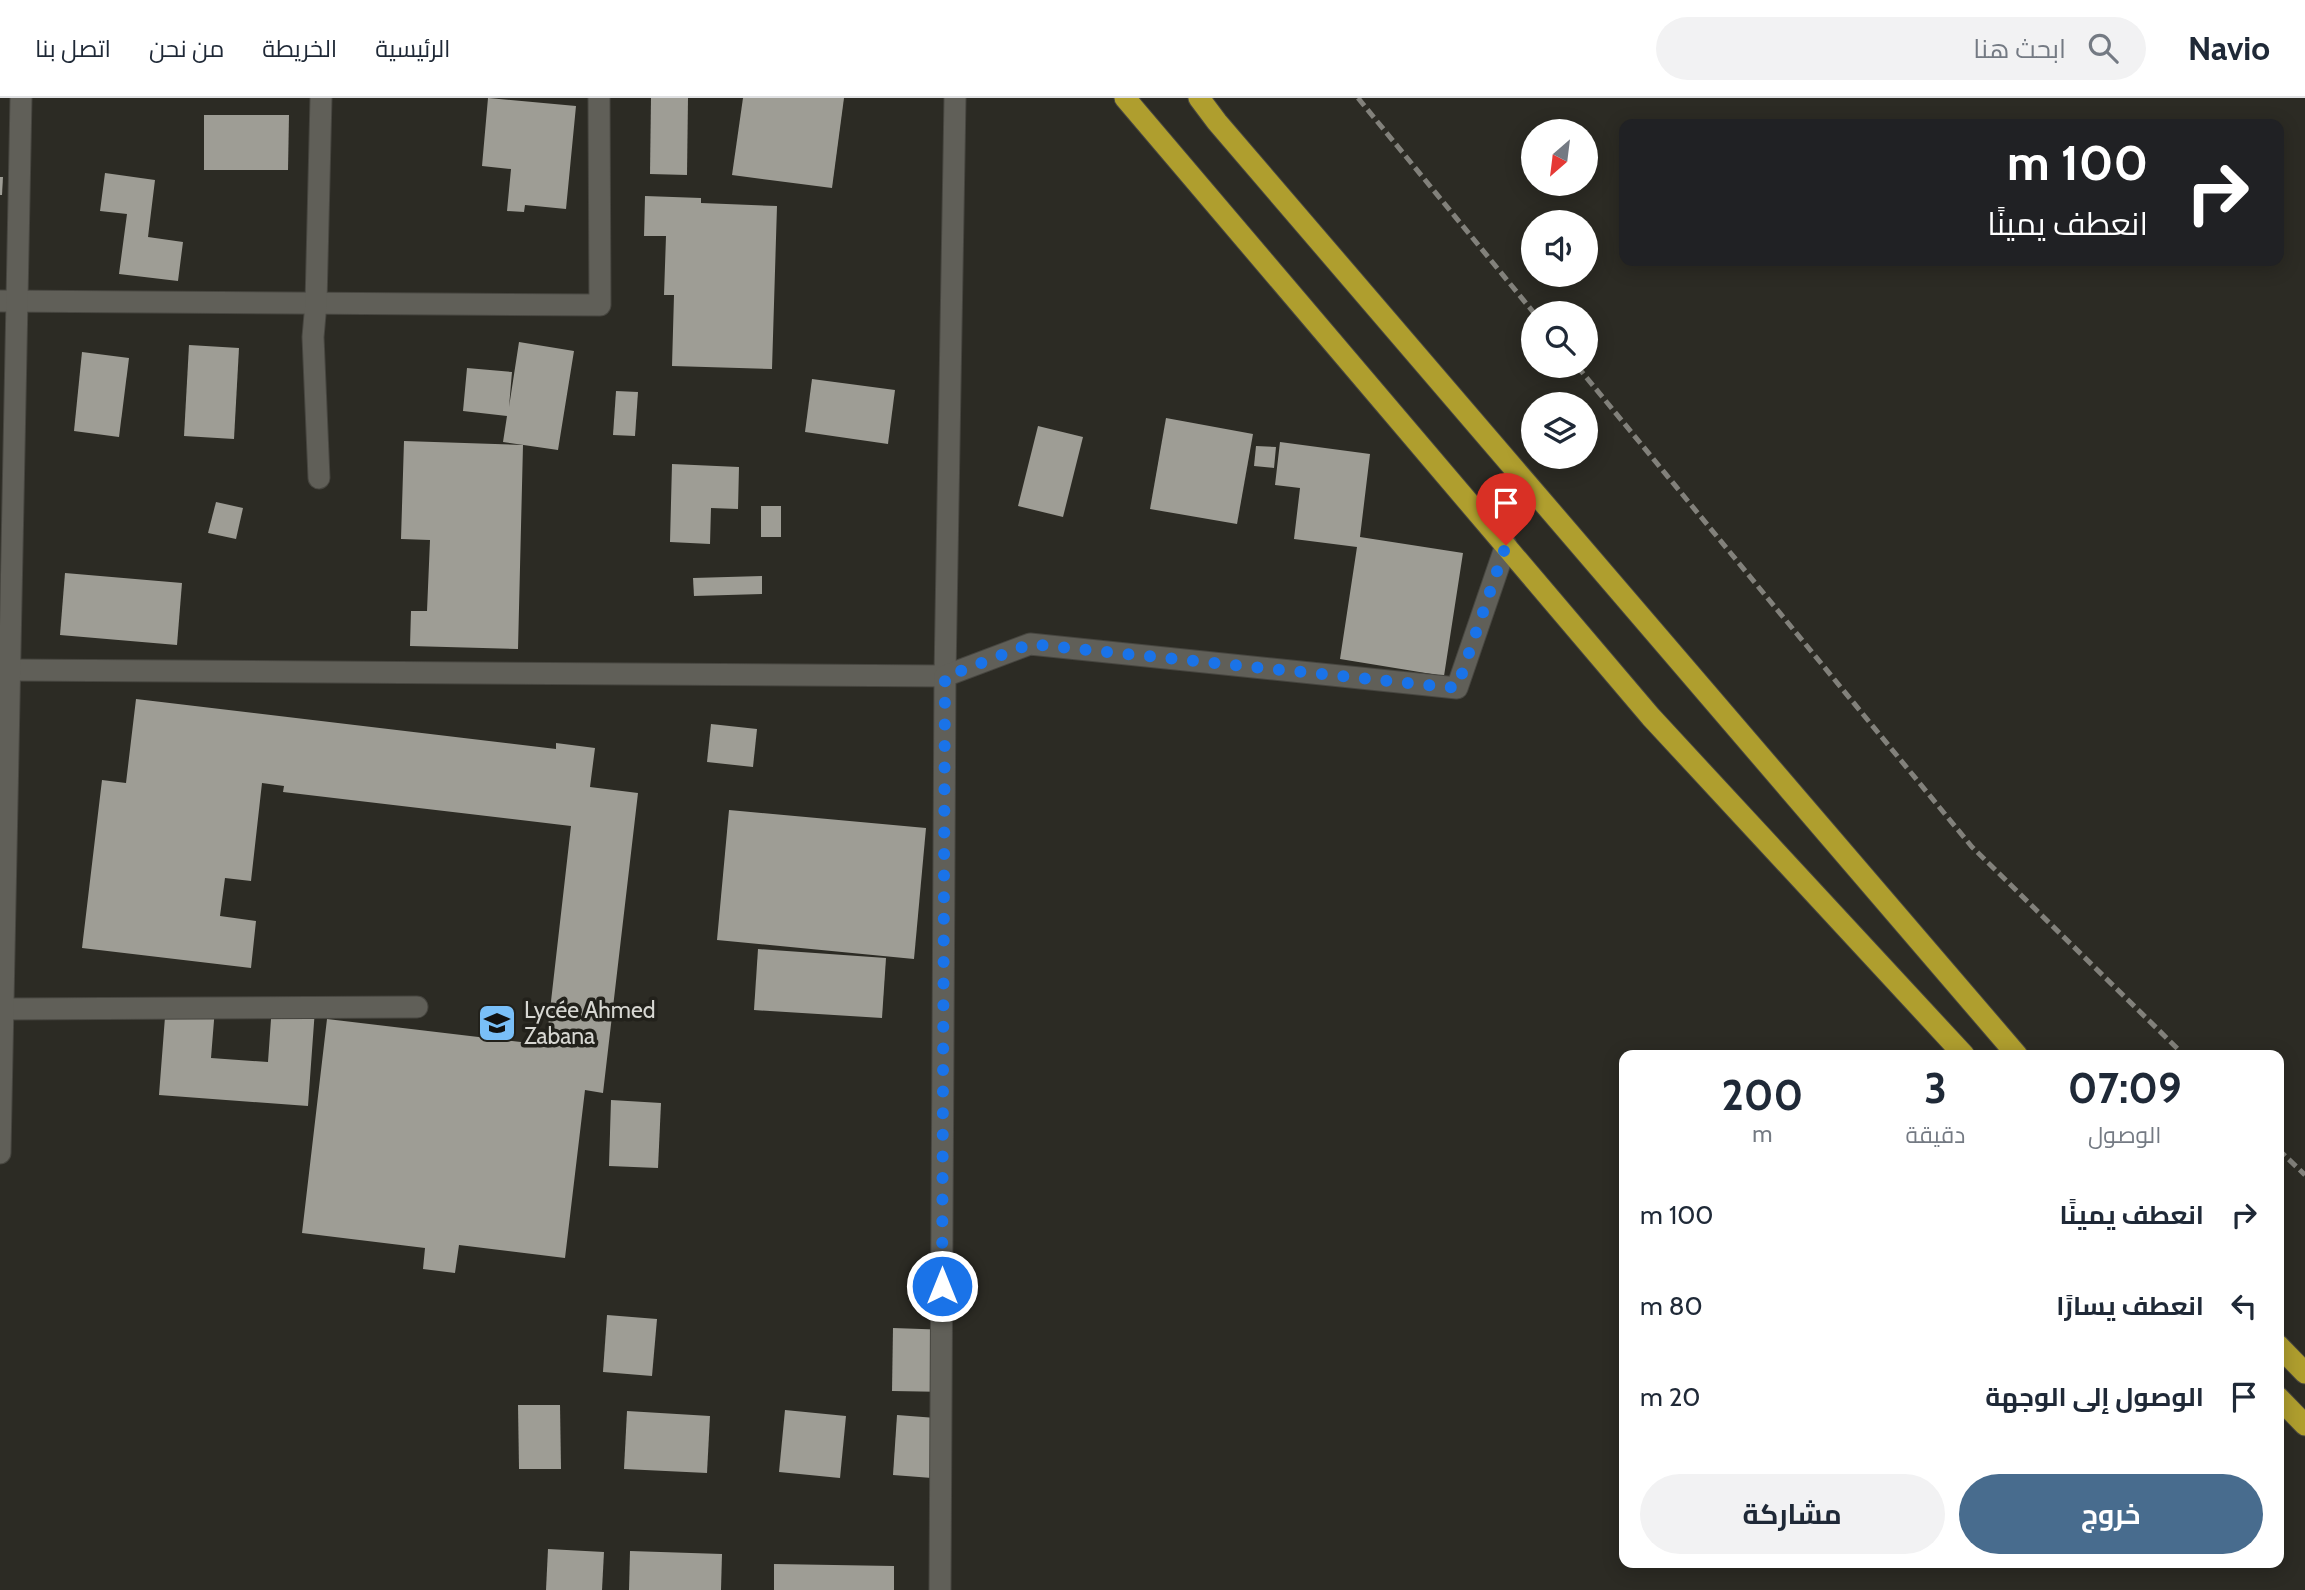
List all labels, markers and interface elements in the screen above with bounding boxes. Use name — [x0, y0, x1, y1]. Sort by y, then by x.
search box — [1656, 17, 2146, 80]
text: Navio — [2188, 28, 2270, 68]
icon: search — [2084, 29, 2122, 67]
text: ابحث هنا — [1973, 33, 2066, 65]
text: اتصل بنا — [35, 34, 111, 63]
text: من نحن — [149, 34, 224, 63]
text: الخريطة — [262, 34, 337, 63]
text: الرئيسية — [375, 34, 451, 63]
north arrow — [1521, 119, 1598, 196]
map controls — [1521, 119, 1598, 469]
text: 100 m — [2007, 133, 2148, 192]
icon: right — [2172, 147, 2263, 238]
text: انعطف يمينًا — [1987, 204, 2148, 243]
button: sound — [1521, 210, 1598, 287]
button: search — [1521, 301, 1598, 378]
button: layers — [1521, 392, 1598, 469]
pin — [1476, 473, 1536, 545]
icon: arrive — [1487, 484, 1525, 522]
place label: Lycée Ahmed Zabana — [524, 996, 656, 1050]
school or university icon: Lycée Ahmed Zabana — [476, 1002, 518, 1044]
text: 3 — [1924, 1062, 1947, 1114]
text: 07:09 — [2068, 1062, 2182, 1114]
text: 200 — [1722, 1069, 1803, 1121]
text: m — [1752, 1120, 1772, 1148]
text: دقيقة — [1906, 1121, 1965, 1149]
text: الوصول — [2088, 1121, 2161, 1149]
icon: right — [2225, 1196, 2263, 1234]
text: 100 m — [1640, 1199, 1713, 1231]
text: انعطف يمينًا — [2060, 1199, 2204, 1231]
position arrow — [905, 1249, 979, 1323]
icon: left — [2225, 1287, 2263, 1325]
text: 80 m — [1640, 1290, 1703, 1322]
text: انعطف يسارًا — [2056, 1290, 2204, 1322]
icon: arrive — [2225, 1378, 2263, 1416]
text: 20 m — [1640, 1381, 1700, 1413]
text: الوصول إلى الوجهة — [1985, 1381, 2204, 1413]
button: مشاركة — [1640, 1474, 1945, 1554]
button: خروج — [1959, 1474, 2263, 1554]

